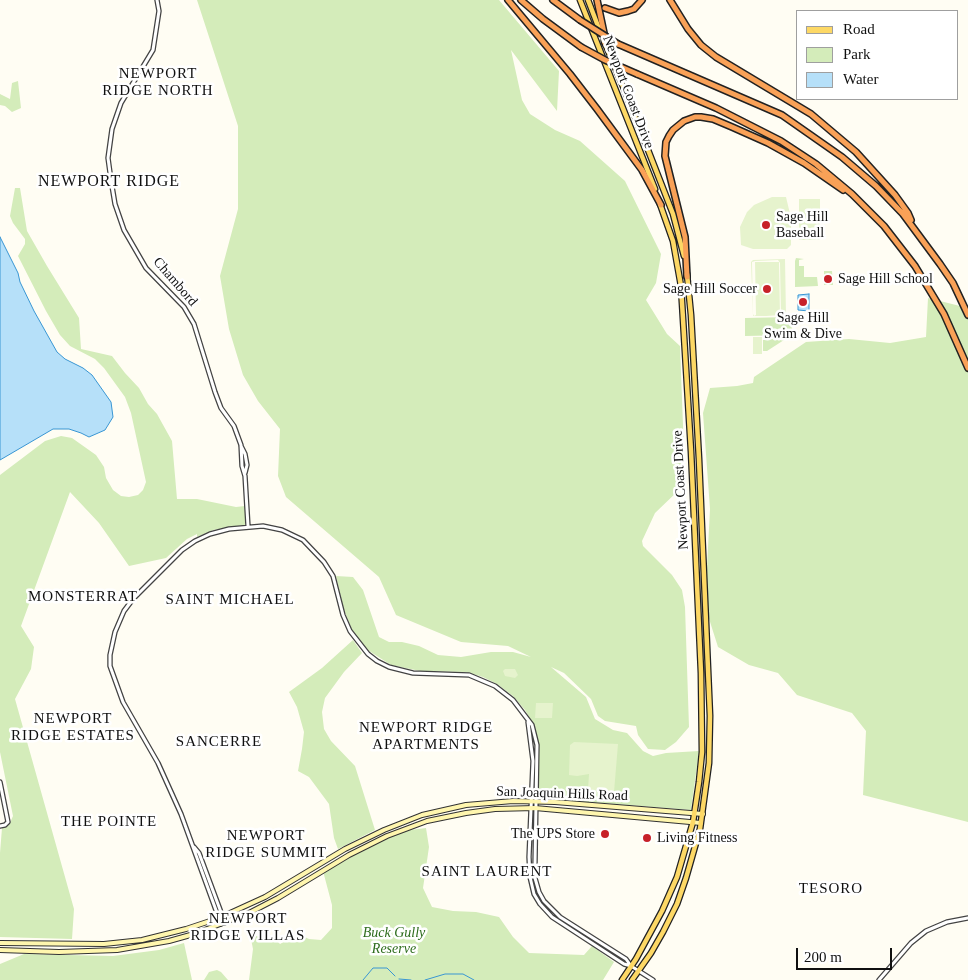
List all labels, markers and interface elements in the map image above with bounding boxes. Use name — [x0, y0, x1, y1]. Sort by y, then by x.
legend — [796, 10, 958, 100]
text: Road — [843, 21, 875, 37]
street label: Newport Coast Drive — [599, 33, 657, 151]
text: Park — [843, 46, 871, 62]
district label: NEWPORT RIDGE NORTH — [101, 65, 215, 100]
text: Water — [843, 71, 878, 87]
district label: NEWPORT RIDGE — [36, 172, 182, 192]
place label: Sage Hill Baseball — [776, 209, 828, 242]
marker: Sage Hill Baseball — [760, 219, 772, 231]
street label: Chambord — [149, 254, 201, 310]
place label: Sage Hill School — [838, 271, 933, 287]
marker: Sage Hill School — [822, 273, 834, 285]
place label: Sage Hill Soccer — [663, 281, 757, 297]
marker: Sage Hill Soccer — [761, 283, 773, 295]
marker: Sage Hill Swim & Dive — [797, 296, 809, 308]
place label: Sage Hill Swim & Dive — [764, 310, 842, 342]
street label: Newport Coast Drive — [669, 430, 693, 550]
district label: MONSTERRAT — [27, 588, 139, 606]
district label: SAINT MICHAEL — [164, 591, 296, 609]
district label: NEWPORT RIDGE ESTATES — [9, 710, 137, 745]
district label: NEWPORT RIDGE APARTMENTS — [357, 719, 495, 754]
district label: SANCERRE — [175, 733, 263, 751]
street label: San Joaquin Hills Road — [496, 783, 628, 805]
district label: THE POINTE — [60, 813, 158, 831]
place label: The UPS Store — [511, 826, 595, 842]
district label: NEWPORT RIDGE SUMMIT — [204, 827, 328, 862]
marker: The UPS Store — [599, 828, 611, 840]
place label: Living Fitness — [657, 830, 738, 846]
marker: Living Fitness — [641, 832, 653, 844]
district label: SAINT LAURENT — [420, 863, 554, 881]
district label: TESORO — [798, 880, 864, 898]
district label: NEWPORT RIDGE VILLAS — [189, 910, 307, 945]
park label: Buck Gully Reserve — [363, 925, 425, 958]
scale bar — [798, 938, 894, 970]
text: 200 m — [804, 949, 842, 965]

